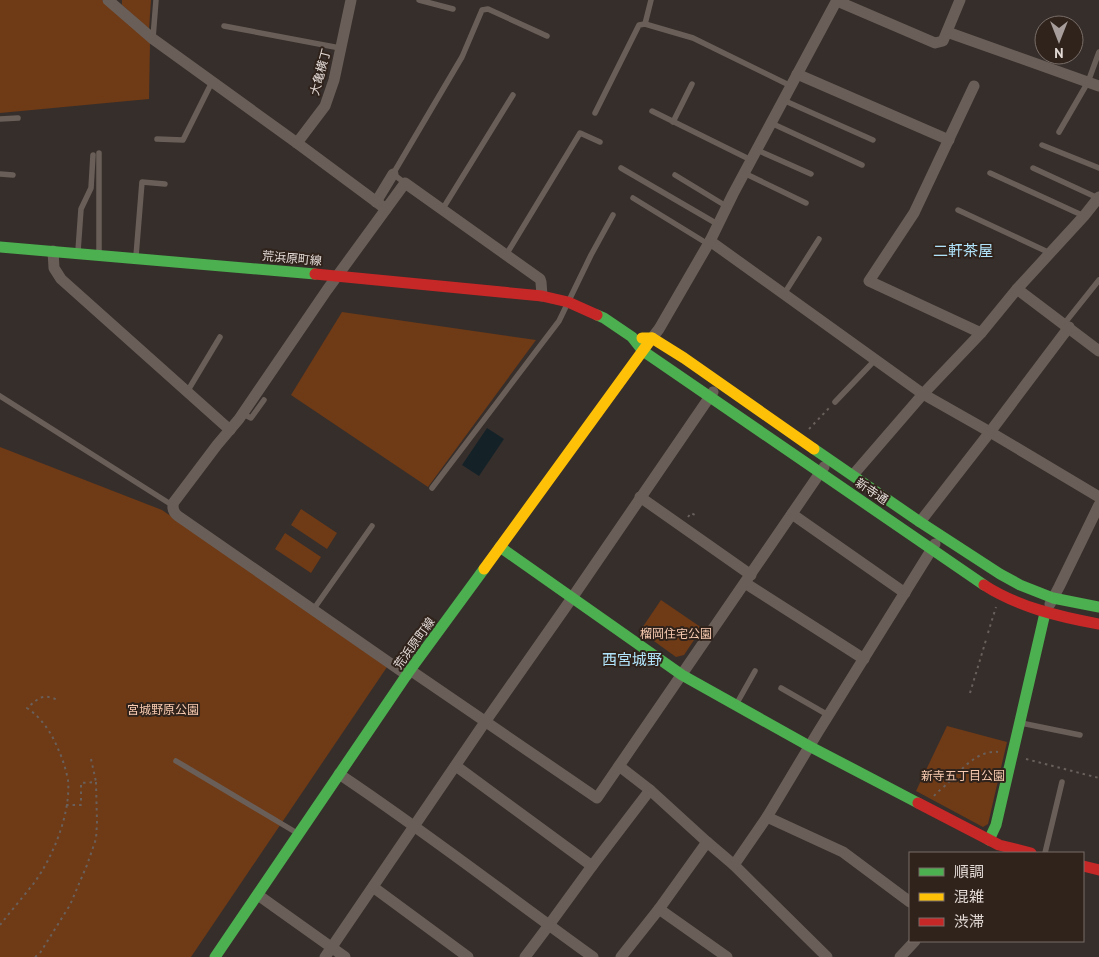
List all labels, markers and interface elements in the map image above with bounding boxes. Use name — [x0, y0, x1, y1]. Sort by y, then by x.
north arrow — [1034, 15, 1084, 65]
text: N — [1054, 44, 1064, 62]
street label: 大亀横丁 — [307, 47, 333, 97]
district label: 二軒茶屋 — [933, 241, 993, 260]
street label: 荒浜原町線 — [261, 248, 323, 268]
street label: 新寺通 — [853, 475, 891, 507]
street label: 荒浜原町線 — [390, 614, 438, 672]
park label: 榴岡住宅公園 — [640, 626, 712, 641]
district label: 西宮城野 — [602, 650, 662, 669]
park label: 宮城野原公園 — [127, 702, 199, 717]
park label: 新寺五丁目公園 — [921, 768, 1005, 783]
legend — [909, 852, 1084, 942]
text: 順調 — [954, 862, 984, 881]
text: 混雑 — [954, 887, 984, 906]
text: 渋滞 — [954, 912, 984, 931]

